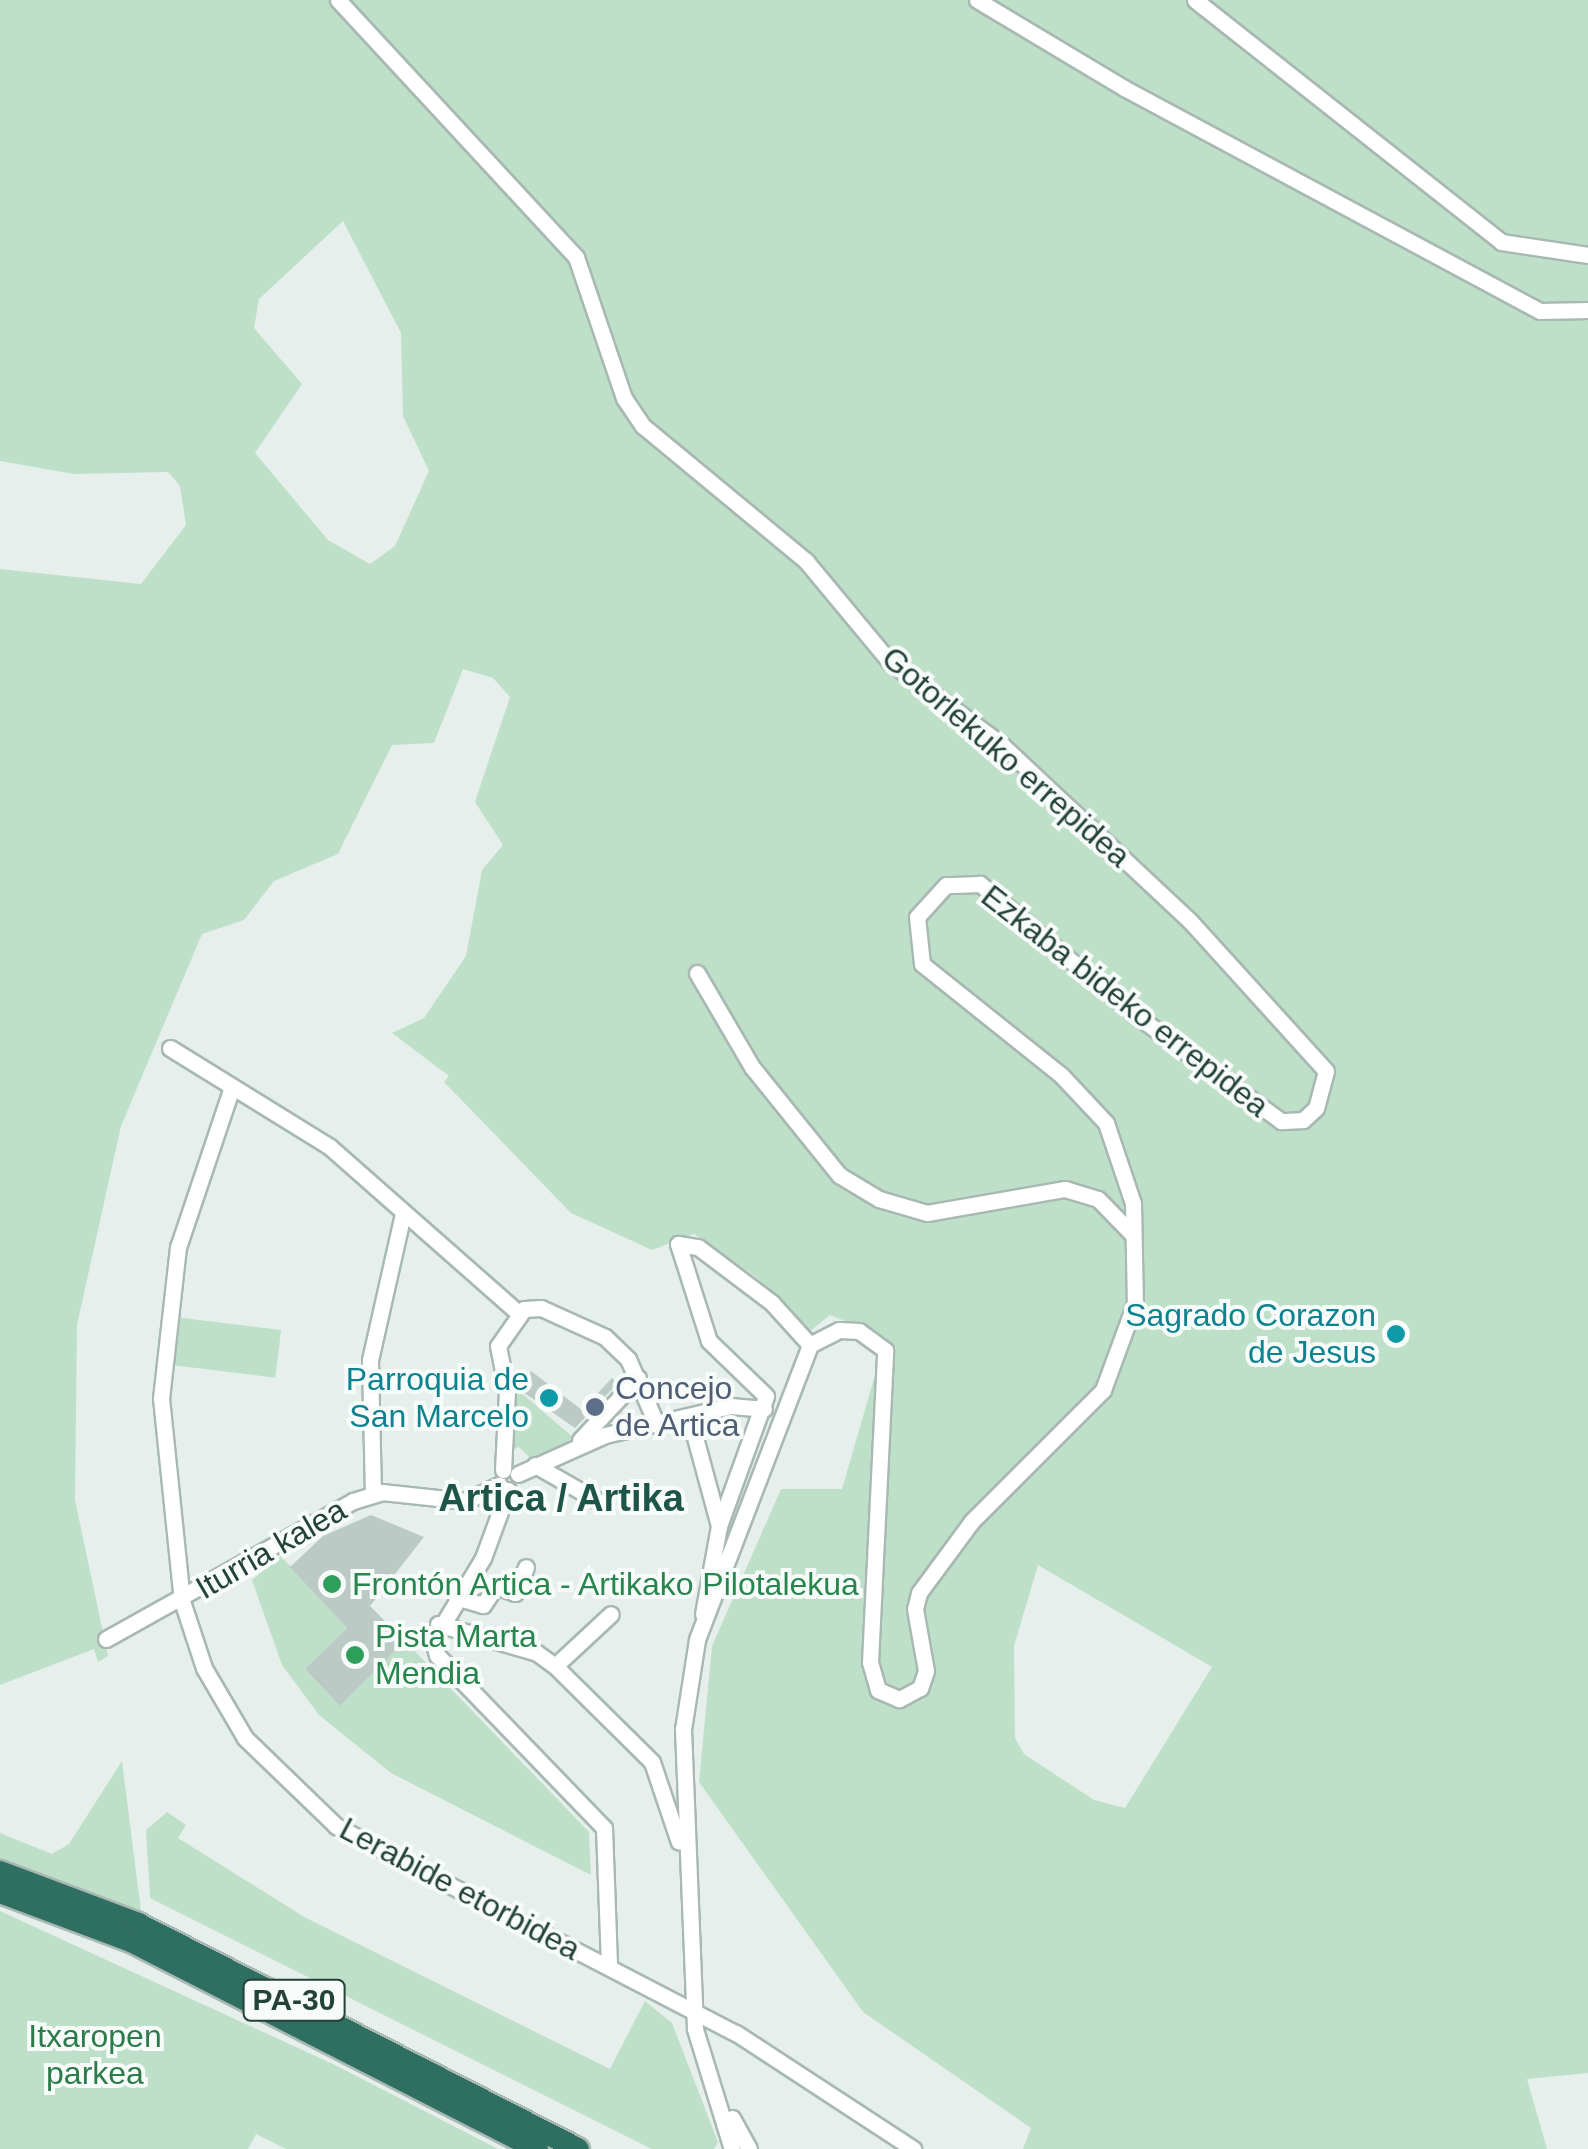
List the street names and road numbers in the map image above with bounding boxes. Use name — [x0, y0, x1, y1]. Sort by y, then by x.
street label: Gotorlekuko errepidea — [874, 639, 1138, 875]
street label: Ezkaba bideko errepidea — [974, 877, 1276, 1125]
street label: Iturria kalea — [189, 1491, 353, 1607]
street label: Lerabide etorbidea — [333, 1809, 587, 1969]
road number: PA-30 — [242, 1975, 346, 2025]

